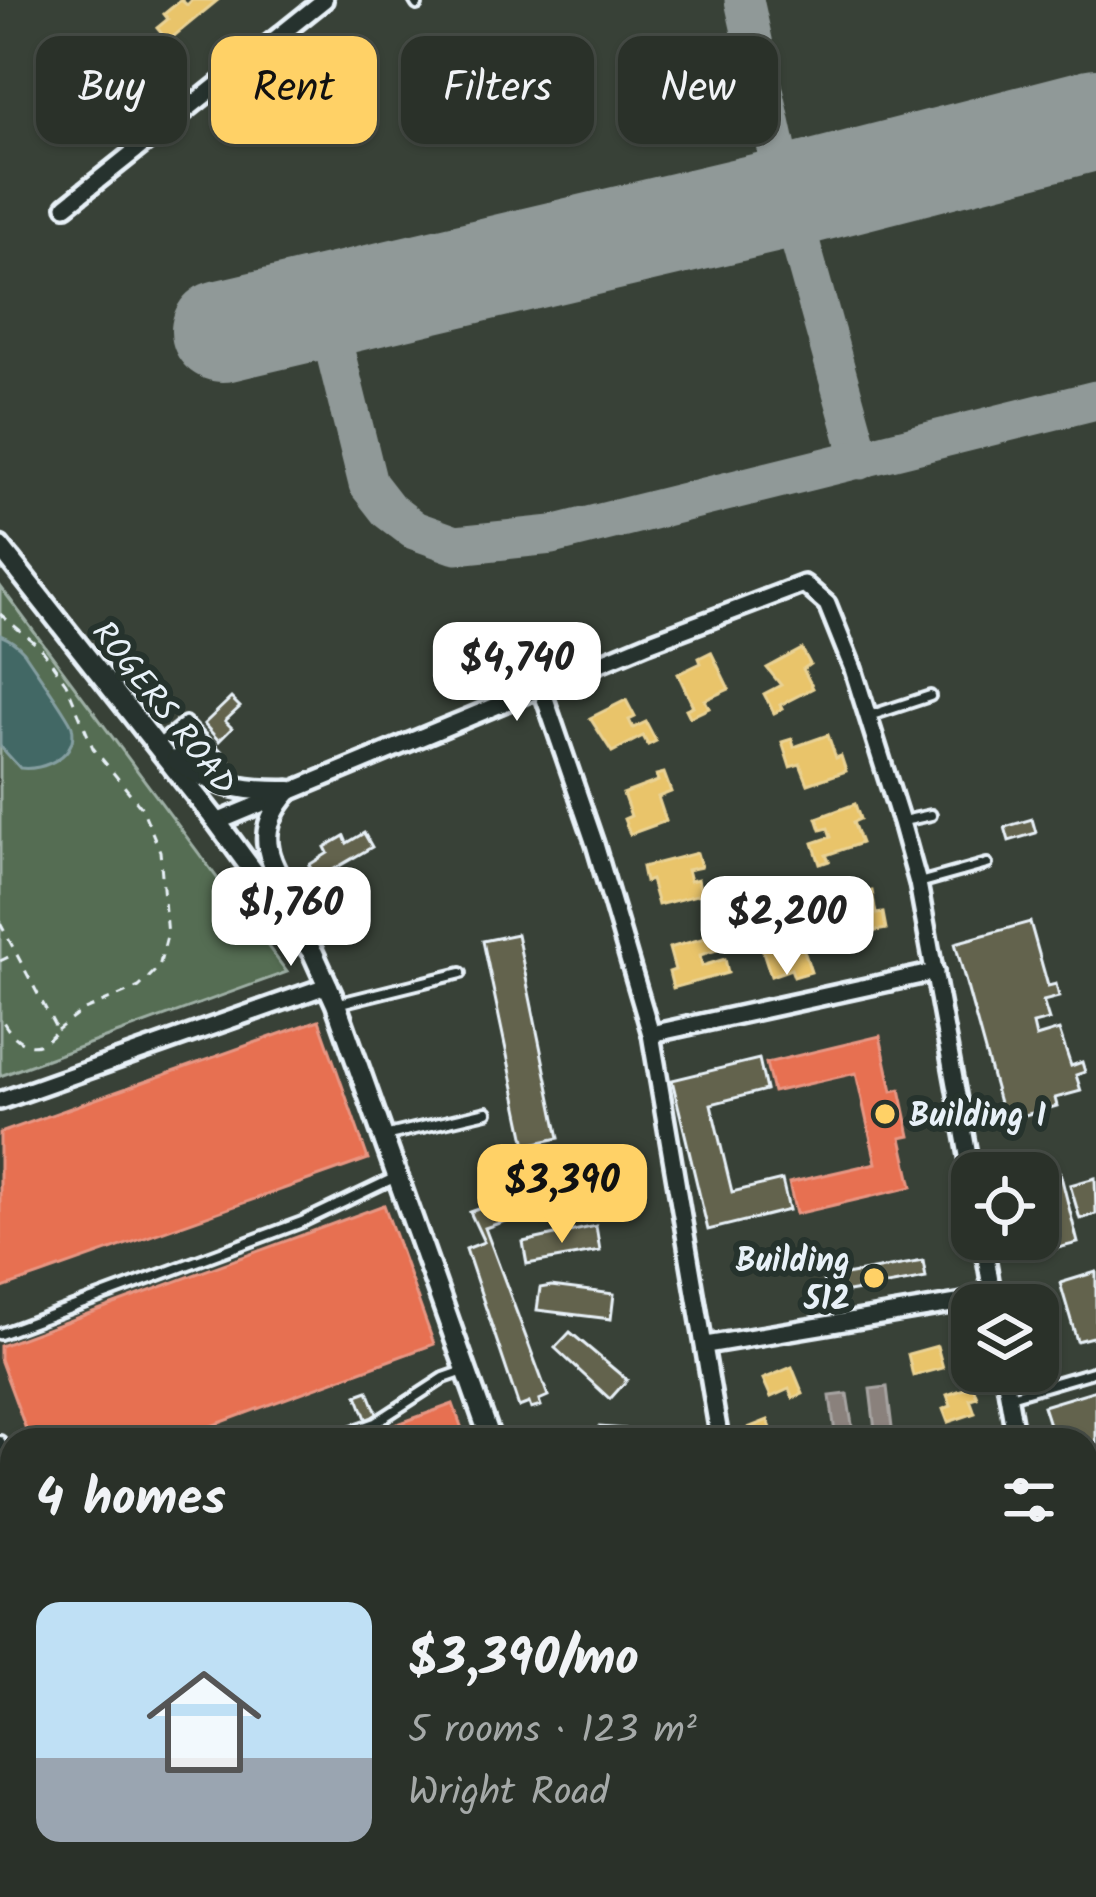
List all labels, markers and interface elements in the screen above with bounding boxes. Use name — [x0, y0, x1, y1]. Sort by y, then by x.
chip: Buy — [36, 36, 187, 144]
chip: Rent — [211, 36, 377, 144]
chip: Filters — [401, 36, 594, 144]
chip: New — [618, 36, 778, 144]
street label: ROGERS ROAD — [77, 610, 248, 808]
pin: $4,740 — [419, 622, 615, 724]
text: $4,740 — [460, 630, 574, 692]
pin: $1,760 — [193, 867, 389, 969]
text: $1,760 — [239, 875, 343, 937]
pin: $2,200 — [689, 876, 885, 978]
text: $2,200 — [728, 884, 846, 946]
place label: Building I — [909, 1091, 1046, 1144]
marker: Building I — [872, 1101, 898, 1127]
pin: $3,390 — [464, 1144, 660, 1246]
text: $3,390 — [504, 1152, 620, 1214]
map controls — [951, 1152, 1059, 1392]
button: locate — [951, 1152, 1059, 1260]
place label: Building 512 — [735, 1236, 850, 1327]
marker: Building 512 — [861, 1265, 887, 1291]
button: layers — [951, 1284, 1059, 1392]
text: 4 homes — [36, 1460, 226, 1541]
icon: filters — [996, 1467, 1062, 1533]
text: $3,390/mo — [408, 1620, 639, 1701]
icon: home — [132, 1650, 276, 1794]
text: 5 rooms · 123 m² — [408, 1701, 697, 1763]
text: Wright Road — [408, 1763, 609, 1825]

